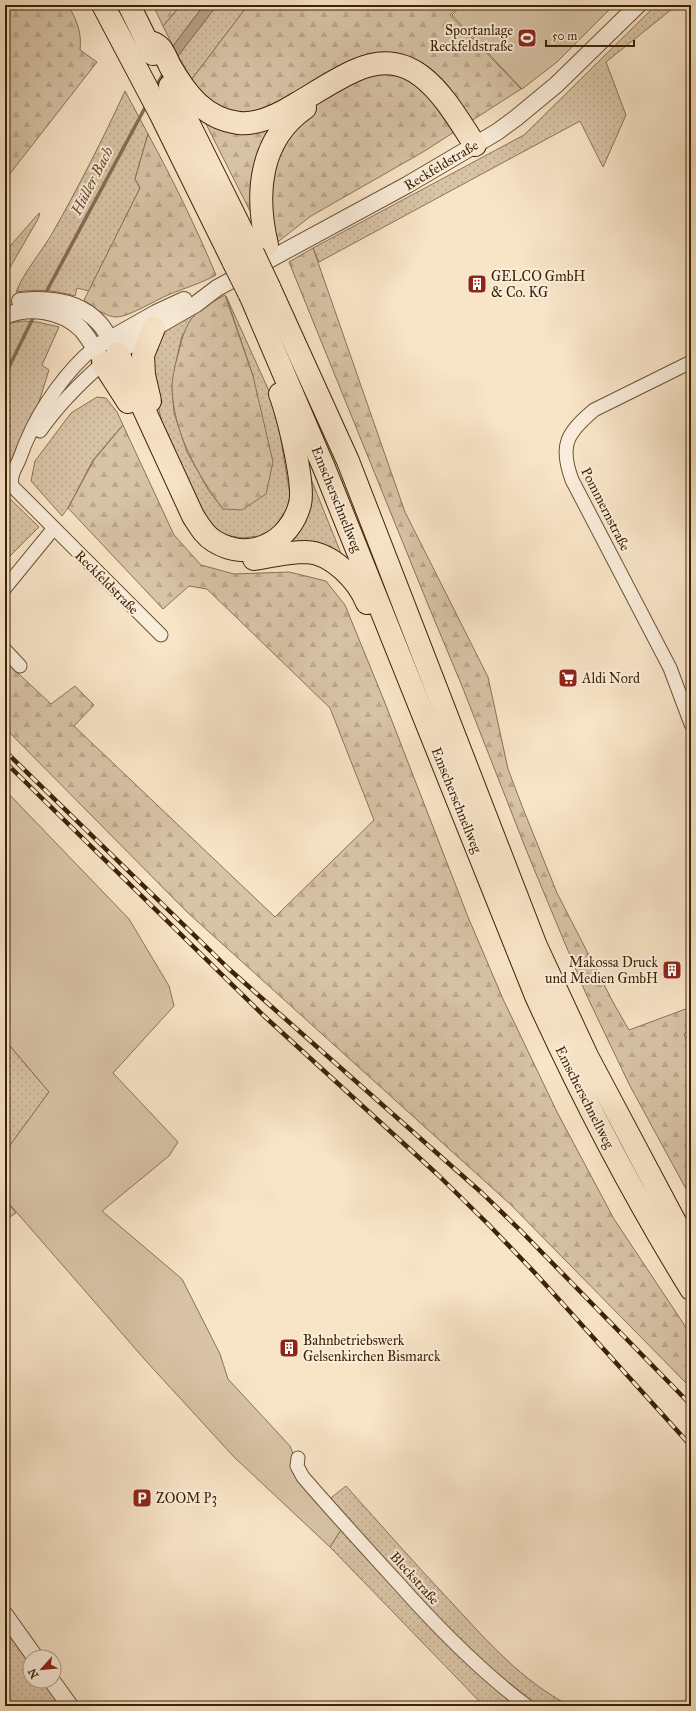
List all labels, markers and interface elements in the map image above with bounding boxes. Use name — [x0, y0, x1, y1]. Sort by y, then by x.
place label: Sportanlage Reckfeldstraße — [429, 22, 513, 55]
scale bar — [546, 22, 634, 48]
sports icon: Sportanlage Reckfeldstraße — [516, 27, 538, 49]
text: 50 m — [552, 29, 577, 43]
street label: Reckfeldstraße — [401, 137, 482, 194]
water label: Hüller Bach — [67, 143, 117, 219]
place label: GELCO GmbH & Co. KG — [491, 268, 585, 301]
building icon: GELCO GmbH & Co. KG — [466, 273, 488, 295]
street label: Emscherschnellweg — [308, 444, 366, 555]
street label: Pommernstraße — [577, 465, 634, 554]
street label: Reckfeldstraße — [71, 547, 142, 618]
supermarket icon: Aldi Nord — [557, 667, 579, 689]
place label: Aldi Nord — [581, 670, 640, 687]
street label: Emscherschnellweg — [428, 745, 486, 856]
place label: Makossa Druck und Medien GmbH — [545, 954, 658, 987]
building icon: Makossa Druck und Medien GmbH — [661, 959, 683, 981]
street label: Emscherschnellweg — [551, 1043, 618, 1152]
place label: Bahnbetriebswerk Gelsenkirchen Bismarck — [303, 1332, 441, 1365]
building icon: Bahnbetriebswerk Gelsenkirchen Bismarck — [278, 1337, 300, 1359]
parking icon: ZOOM P3 — [131, 1487, 153, 1509]
place label: ZOOM P3 — [156, 1490, 217, 1507]
street label: Bleckstraße — [386, 1548, 443, 1609]
north arrow — [22, 1649, 62, 1689]
text: N — [25, 1666, 41, 1680]

